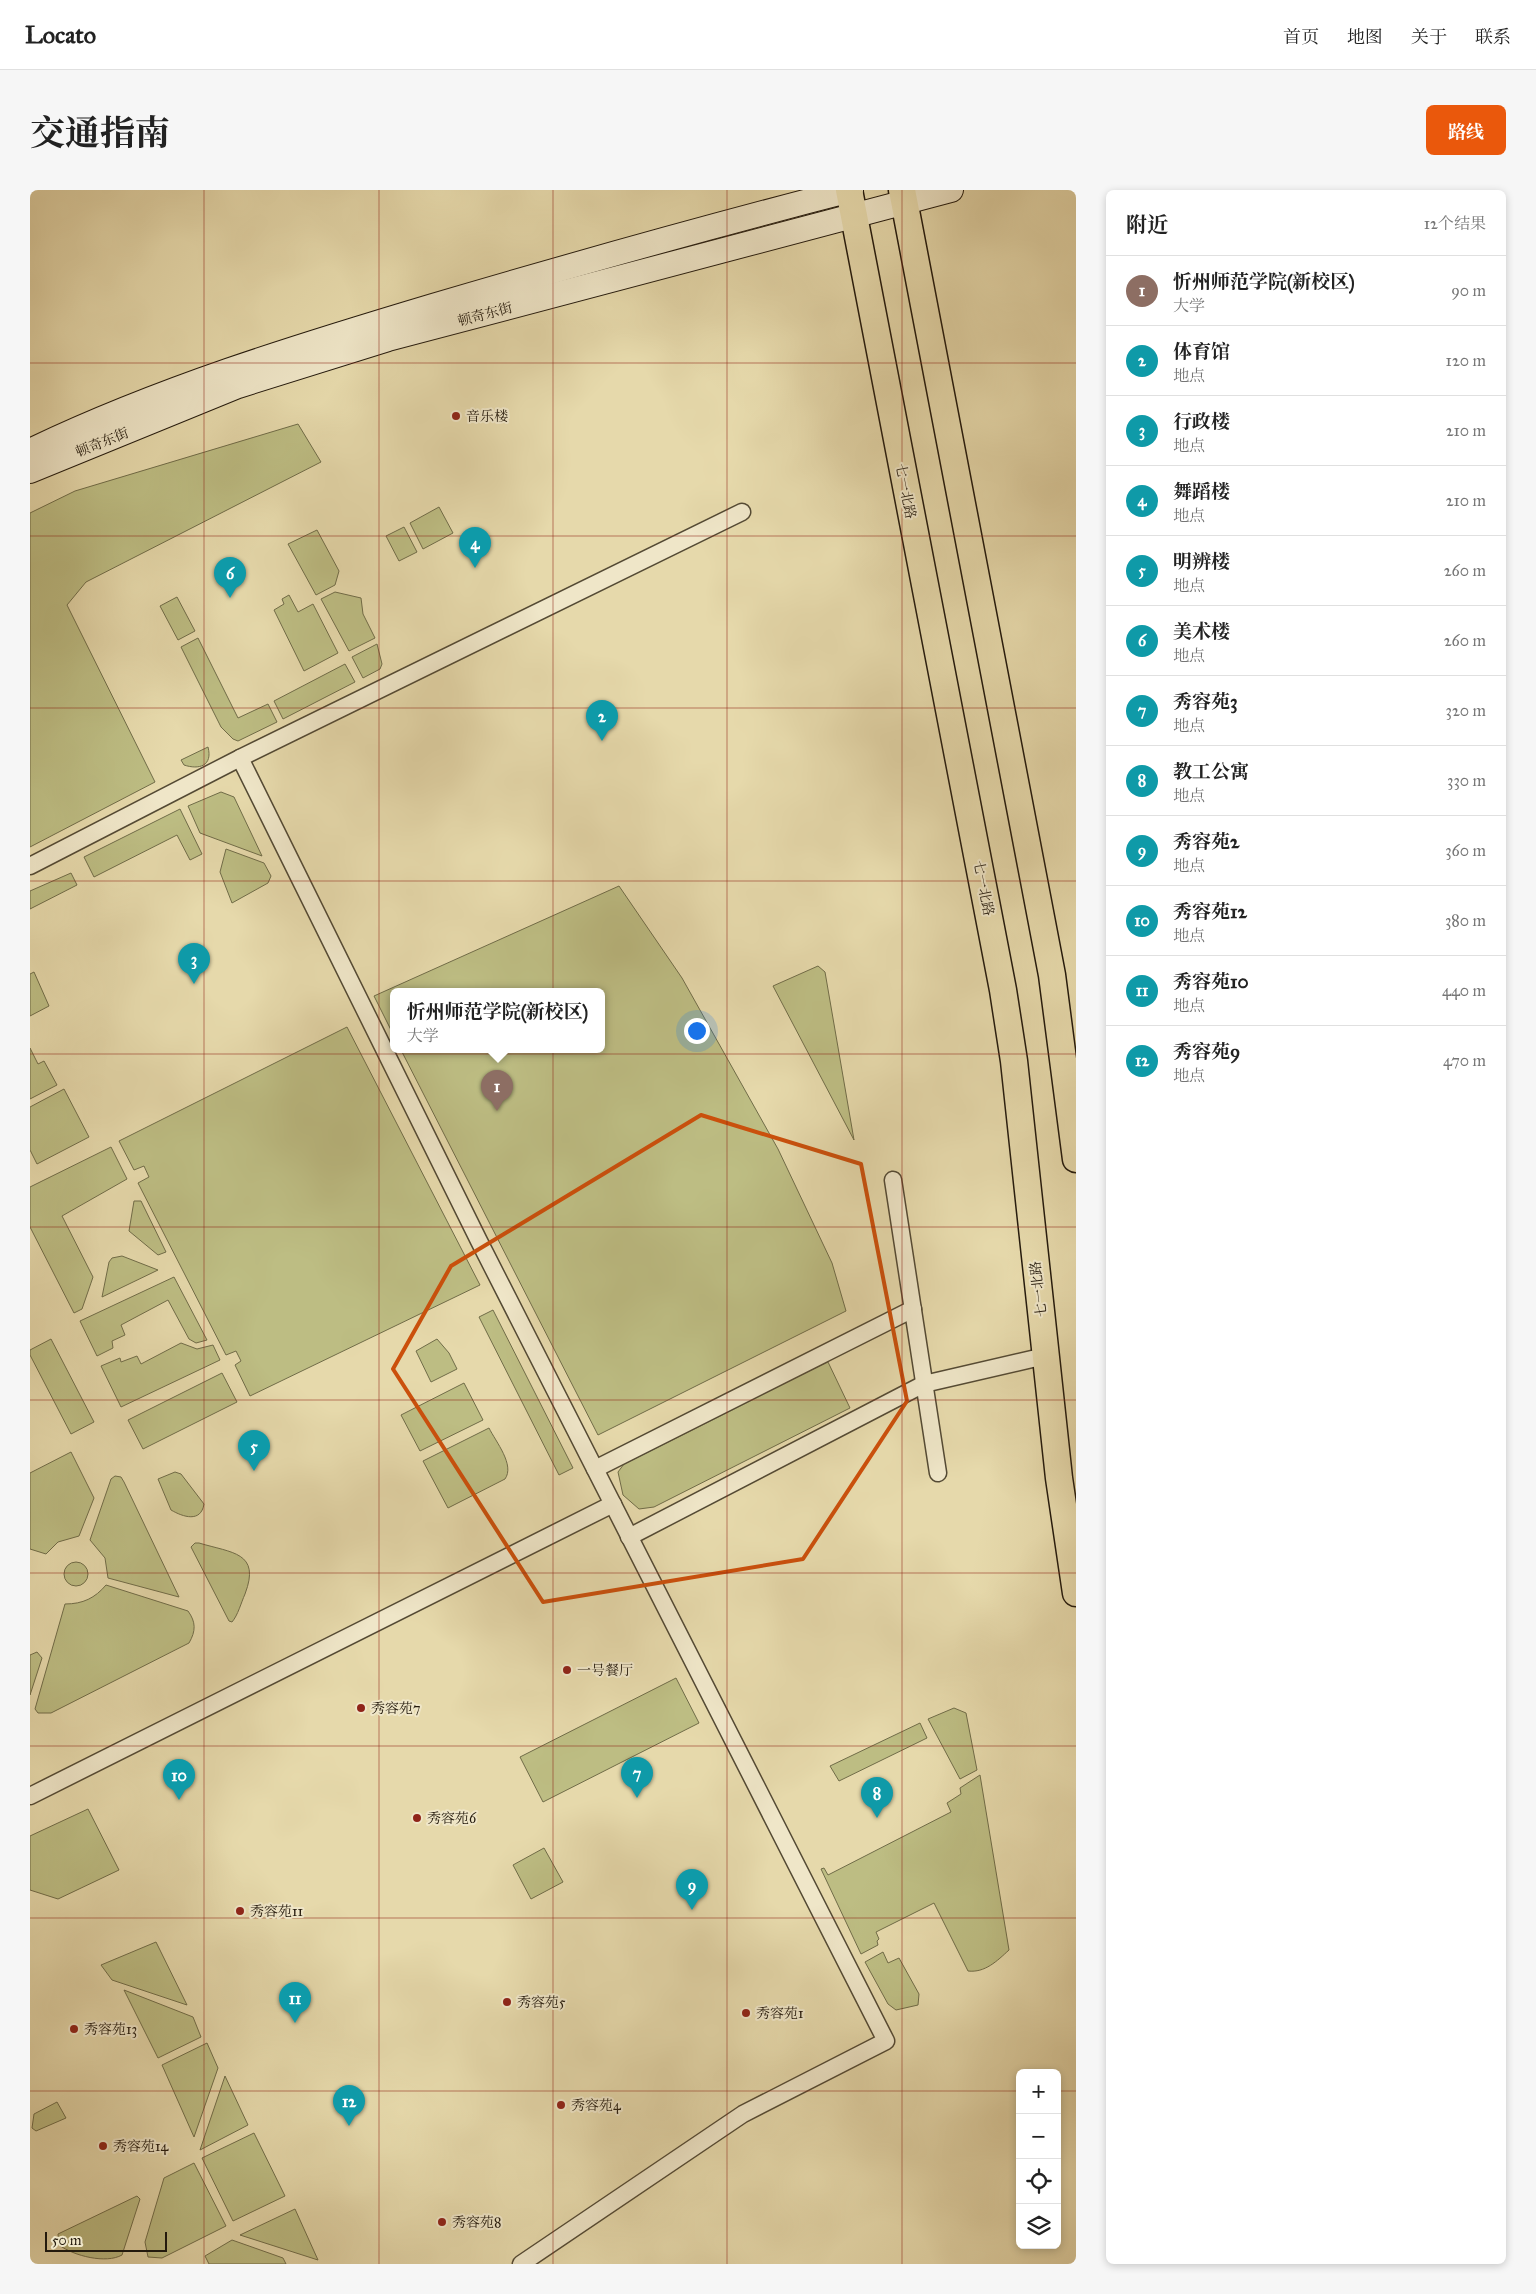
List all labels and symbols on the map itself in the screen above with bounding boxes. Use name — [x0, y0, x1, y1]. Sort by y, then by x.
street label: 顿奇东街 — [456, 299, 514, 330]
place label: 音乐楼 — [466, 408, 508, 425]
marker: 音乐楼 — [450, 410, 462, 422]
street label: 顿奇东街 — [73, 424, 131, 461]
street label: 七一北路 — [892, 462, 919, 520]
pin: 4 — [459, 527, 491, 568]
pin: 6 — [214, 557, 246, 598]
pin: 2 — [586, 700, 618, 741]
street label: 七一北路 — [970, 859, 997, 917]
pin: 3 — [178, 943, 210, 984]
your location — [684, 1018, 710, 1044]
pin: 1 — [481, 1070, 513, 1111]
street label: 七一北路 — [1027, 1260, 1050, 1318]
pin: 5 — [238, 1430, 270, 1471]
place label: 一号餐厅 — [577, 1662, 633, 1679]
marker: 一号餐厅 — [561, 1664, 573, 1676]
place label: 秀容苑7 — [371, 1700, 420, 1717]
marker: 秀容苑7 — [355, 1702, 367, 1714]
pin: 7 — [621, 1757, 653, 1798]
pin: 10 — [163, 1759, 195, 1800]
pin: 8 — [861, 1777, 893, 1818]
place label: 秀容苑6 — [427, 1810, 477, 1827]
marker: 秀容苑6 — [411, 1812, 423, 1824]
pin: 9 — [676, 1869, 708, 1910]
place label: 秀容苑11 — [250, 1903, 304, 1920]
marker: 秀容苑11 — [234, 1905, 246, 1917]
pin: 11 — [279, 1982, 311, 2023]
place label: 秀容苑5 — [517, 1994, 566, 2011]
marker: 秀容苑5 — [501, 1996, 513, 2008]
place label: 秀容苑1 — [756, 2005, 804, 2022]
marker: 秀容苑1 — [740, 2007, 752, 2019]
place label: 秀容苑13 — [84, 2021, 137, 2038]
marker: 秀容苑13 — [68, 2023, 80, 2035]
pin: 12 — [333, 2085, 365, 2126]
place label: 秀容苑4 — [571, 2097, 622, 2114]
marker: 秀容苑4 — [555, 2099, 567, 2111]
place label: 秀容苑14 — [113, 2138, 170, 2155]
marker: 秀容苑14 — [97, 2140, 109, 2152]
place label: 秀容苑8 — [452, 2214, 501, 2231]
marker: 秀容苑8 — [436, 2216, 448, 2228]
scale bar — [45, 2229, 168, 2252]

